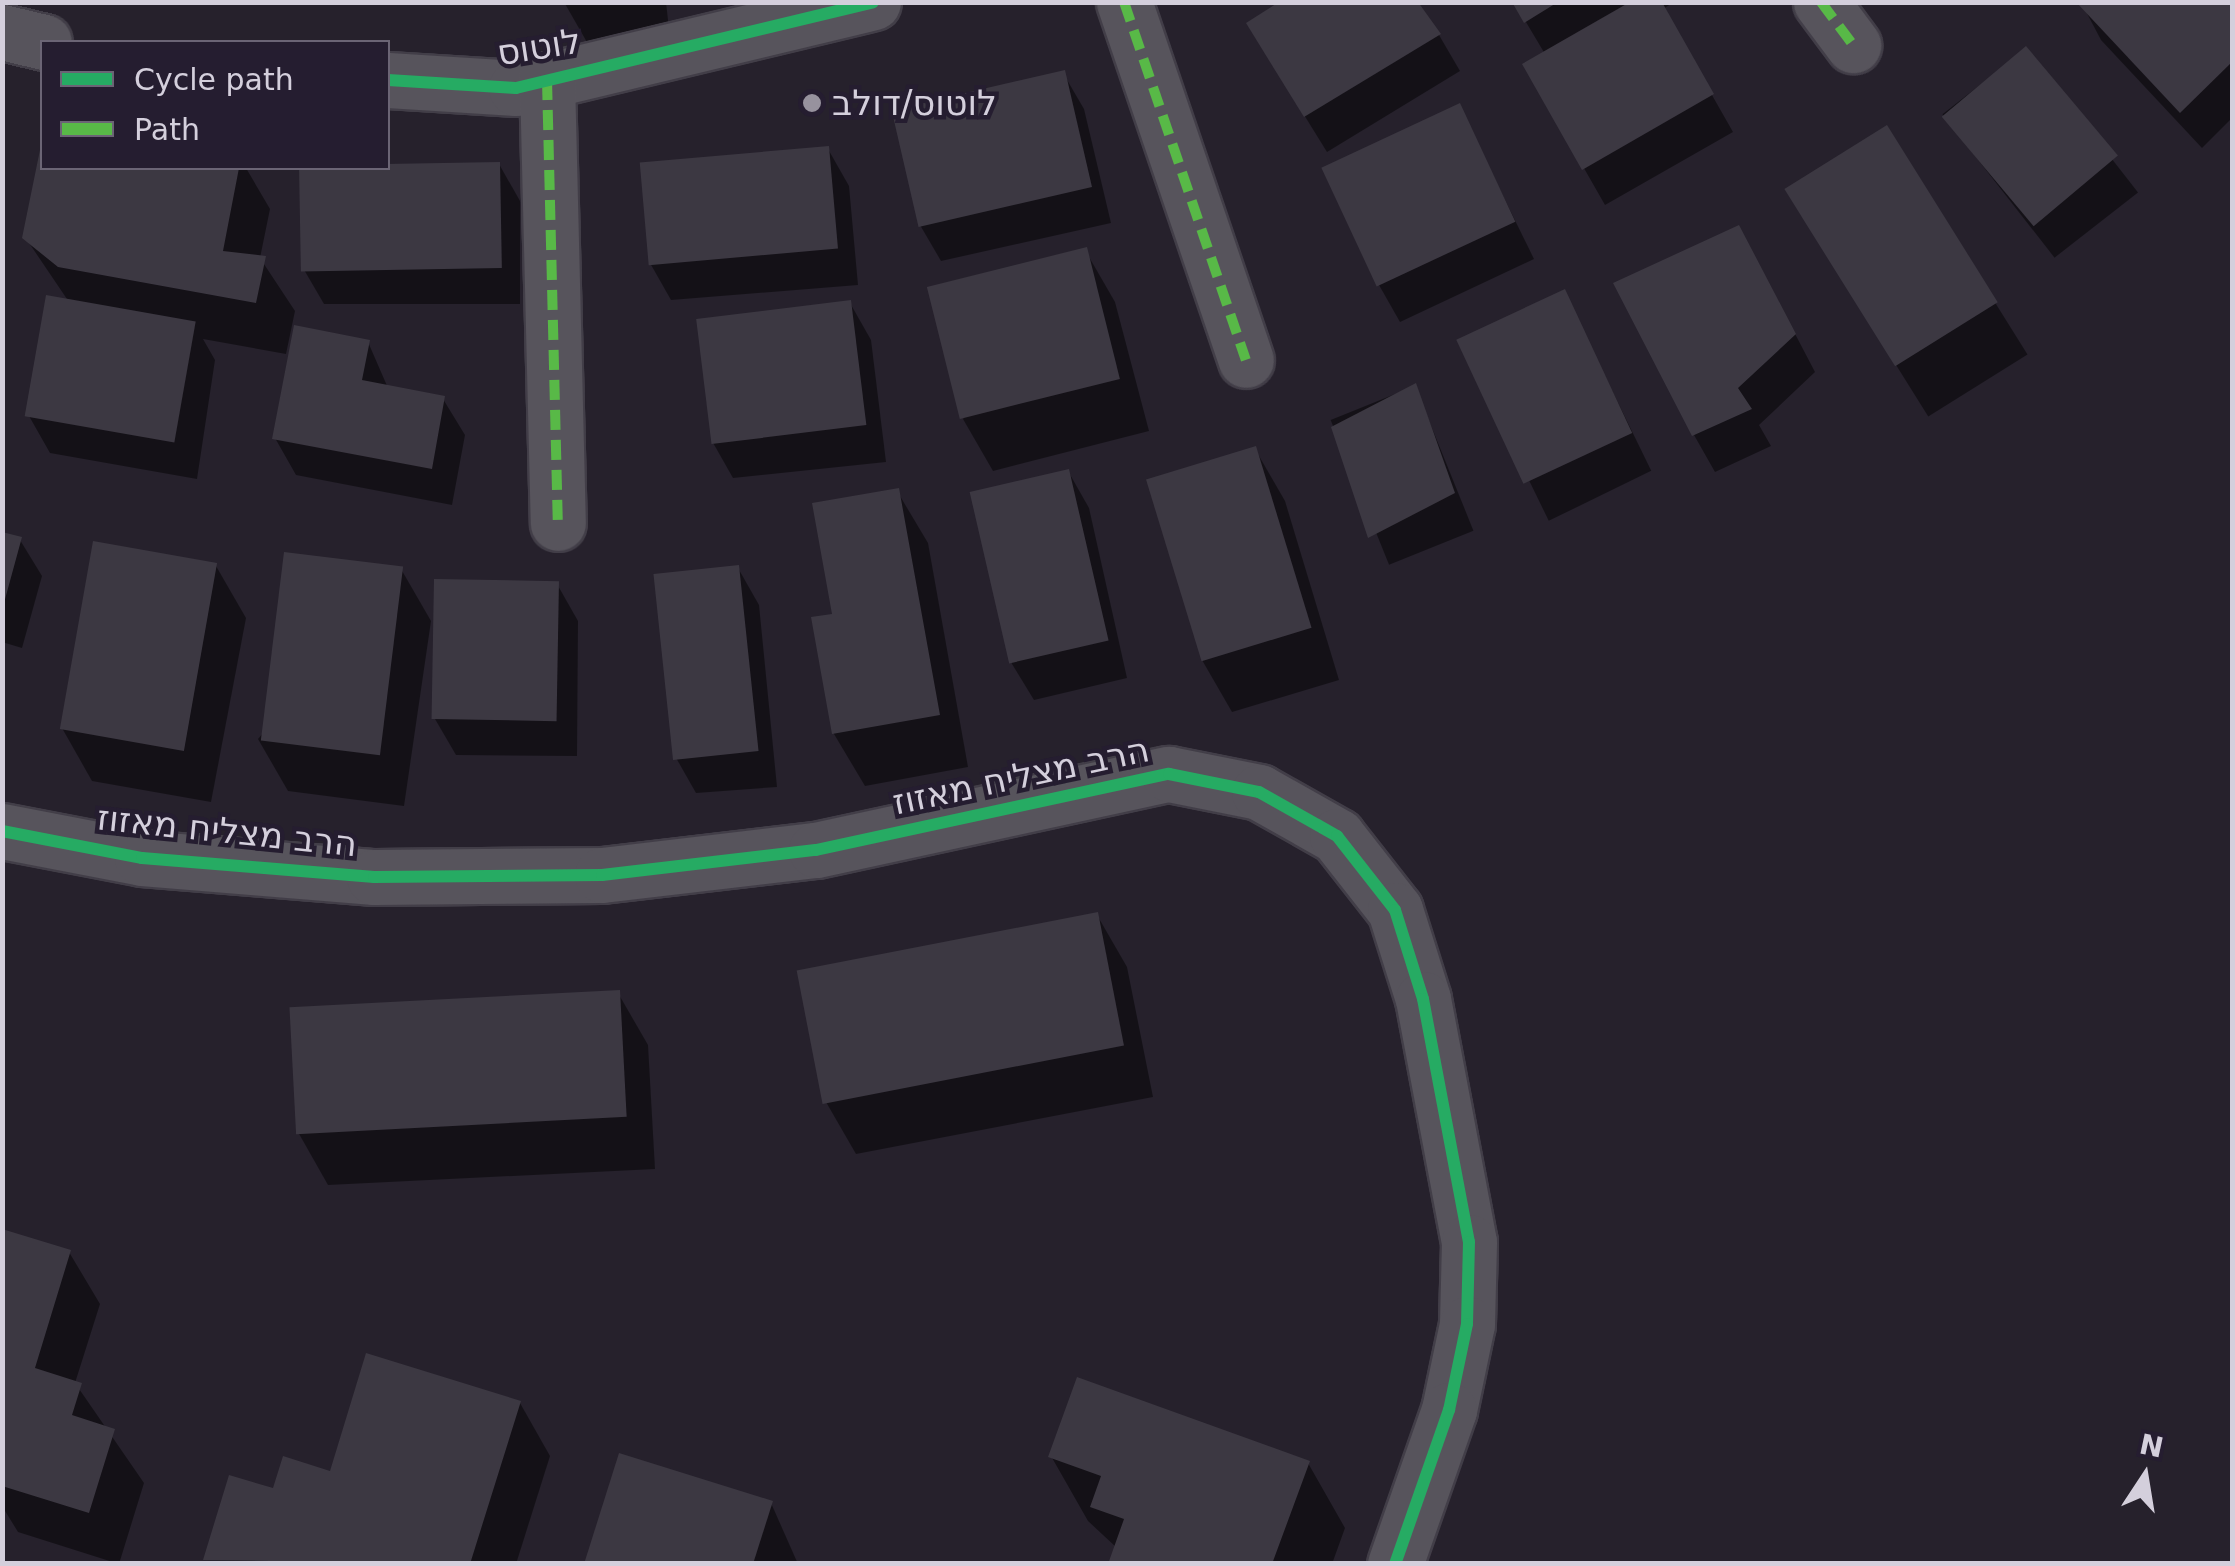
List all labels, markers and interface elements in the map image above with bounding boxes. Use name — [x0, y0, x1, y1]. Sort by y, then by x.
street label: לוטוס — [494, 20, 584, 74]
legend — [40, 40, 390, 170]
text: Cycle path — [134, 62, 294, 97]
place label: לוטוס/דולב — [832, 82, 997, 124]
marker: לוטוס/דולב — [801, 92, 823, 114]
text: Path — [134, 112, 200, 147]
street label: הרב מצליח מאזוז — [889, 728, 1153, 824]
street label: הרב מצליח מאזוז — [95, 796, 359, 866]
north arrow — [2095, 1426, 2195, 1526]
text: N — [2136, 1428, 2166, 1465]

